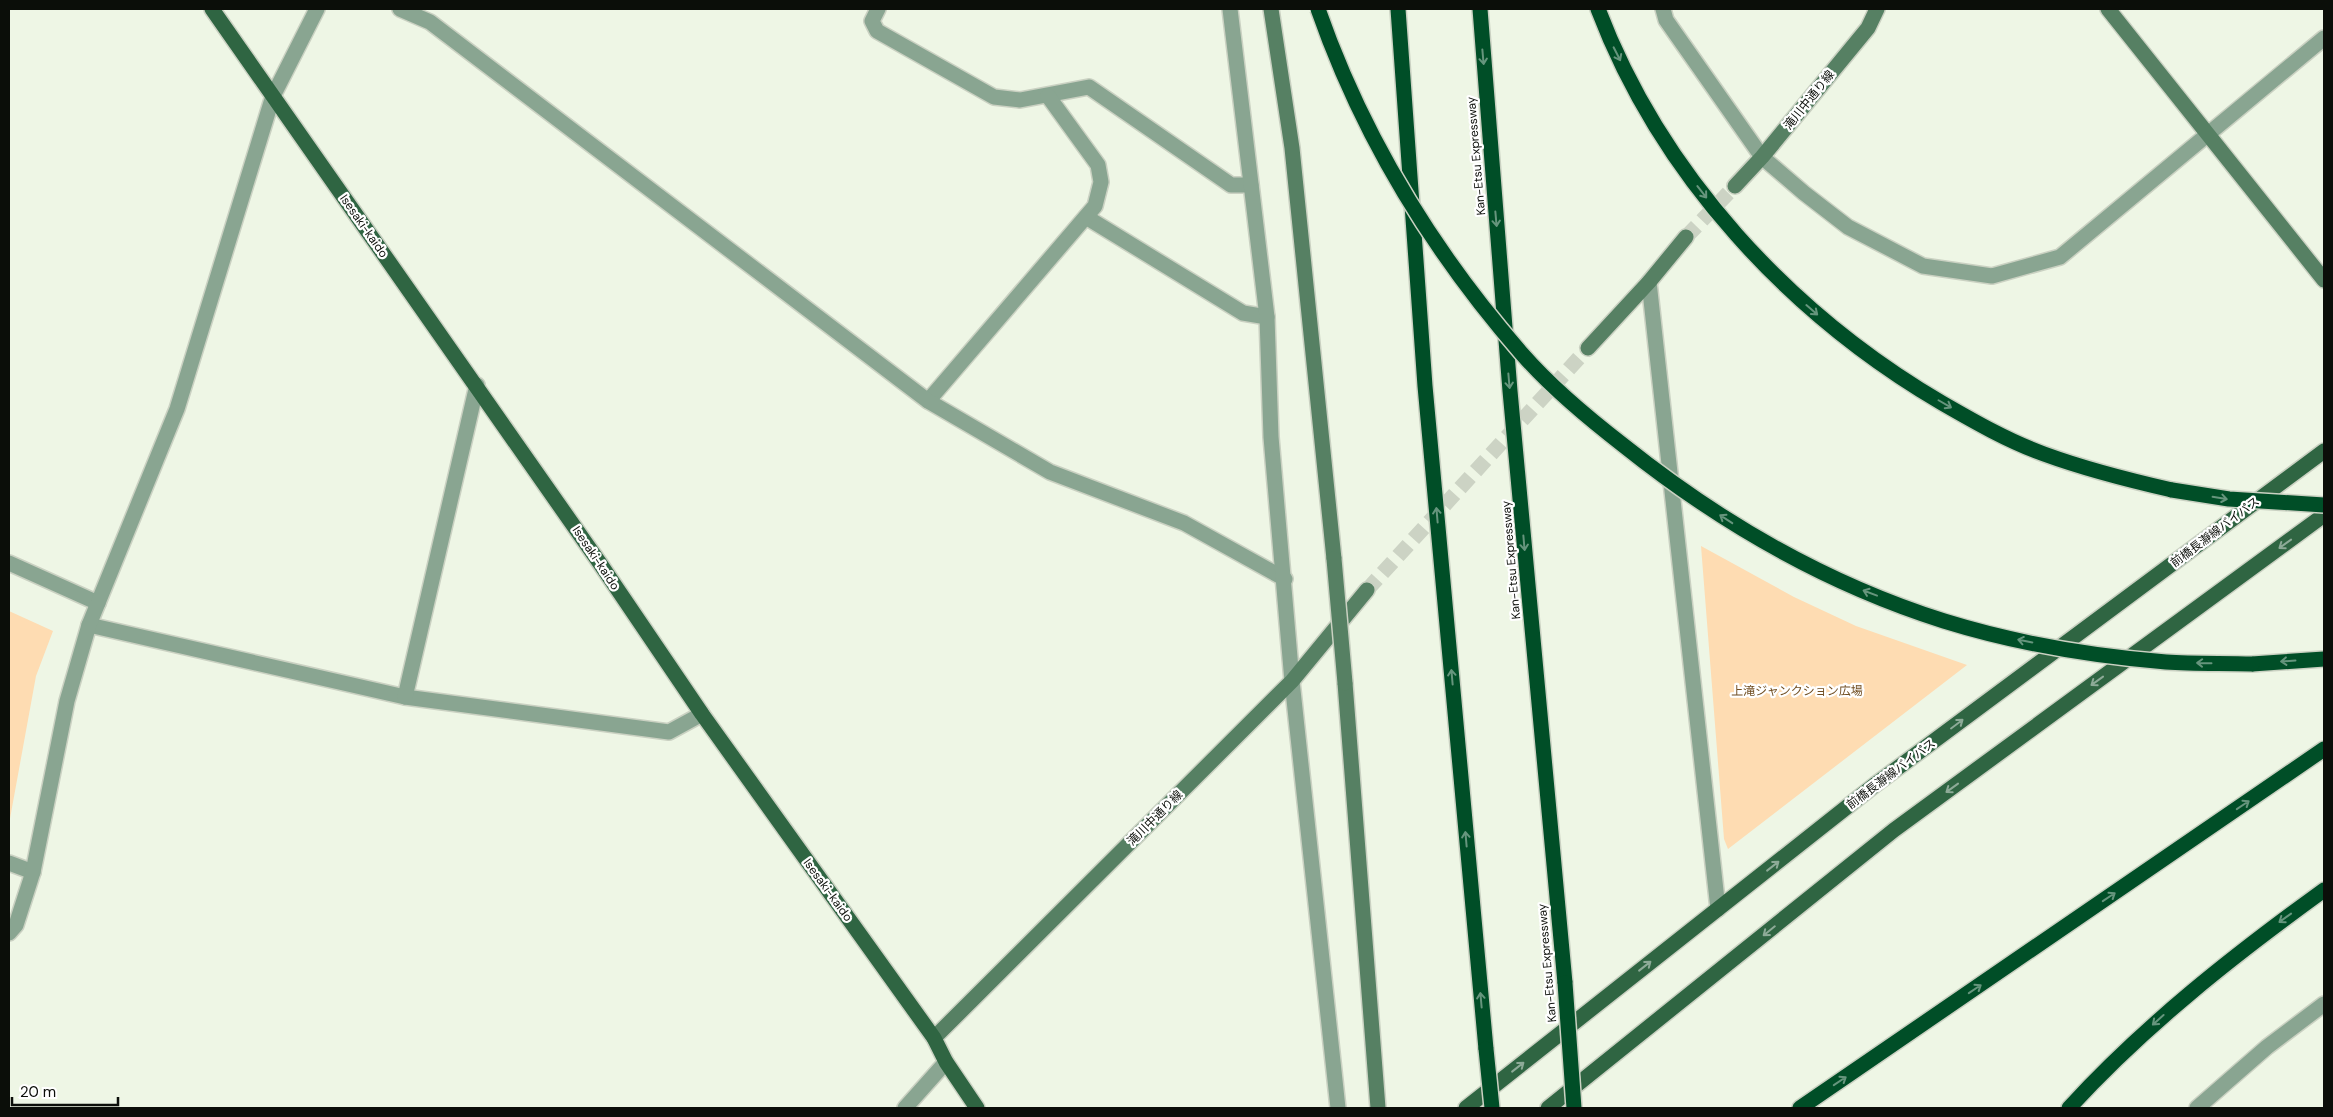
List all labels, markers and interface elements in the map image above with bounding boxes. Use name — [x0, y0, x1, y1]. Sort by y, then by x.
one-way arrow — [1612, 46, 1622, 61]
one-way arrow — [1479, 49, 1488, 65]
street label: 滝川中通り線 — [1780, 67, 1838, 133]
street label: Kan-Etsu Expressway — [1463, 96, 1489, 216]
one-way arrow — [1696, 185, 1707, 198]
street label: Isesaki-kaido — [336, 191, 392, 261]
one-way arrow — [1492, 211, 1501, 227]
one-way arrow — [1806, 305, 1819, 316]
one-way arrow — [1505, 373, 1514, 389]
one-way arrow — [1937, 400, 1951, 410]
street label: 前橋長瀞線バイパス — [2167, 493, 2263, 571]
one-way arrow — [2212, 493, 2228, 503]
street label: Kan-Etsu Expressway — [1498, 500, 1524, 620]
one-way arrow — [1432, 507, 1441, 523]
one-way arrow — [1719, 514, 1733, 524]
street label: Isesaki-kaido — [569, 523, 623, 593]
one-way arrow — [1519, 535, 1529, 551]
one-way arrow — [2279, 538, 2292, 549]
one-way arrow — [1863, 588, 1878, 597]
one-way arrow — [2018, 635, 2034, 645]
one-way arrow — [2281, 657, 2297, 666]
one-way arrow — [2196, 658, 2212, 667]
one-way arrow — [1447, 669, 1456, 685]
one-way arrow — [2091, 676, 2105, 686]
park label: 上滝ジャンクション広場 — [1731, 683, 1863, 699]
one-way arrow — [1950, 719, 1964, 729]
street label: 前橋長瀞線バイパス — [1843, 735, 1939, 813]
one-way arrow — [1946, 782, 1959, 793]
street label: 滝川中通り線 — [1124, 787, 1186, 849]
one-way arrow — [2235, 800, 2249, 810]
one-way arrow — [1462, 831, 1471, 847]
street label: Isesaki-kaido — [800, 855, 856, 925]
one-way arrow — [1766, 860, 1779, 871]
one-way arrow — [2101, 892, 2115, 902]
street label: Kan-Etsu Expressway — [1534, 903, 1560, 1023]
one-way arrow — [2278, 913, 2292, 923]
one-way arrow — [1763, 925, 1776, 936]
one-way arrow — [1638, 961, 1651, 972]
one-way arrow — [1967, 984, 1981, 994]
one-way arrow — [1477, 993, 1486, 1009]
one-way arrow — [2152, 1014, 2165, 1026]
one-way arrow — [1511, 1062, 1524, 1073]
scale bar — [12, 1074, 119, 1106]
one-way arrow — [1833, 1076, 1847, 1086]
text: 20 m — [20, 1082, 56, 1102]

